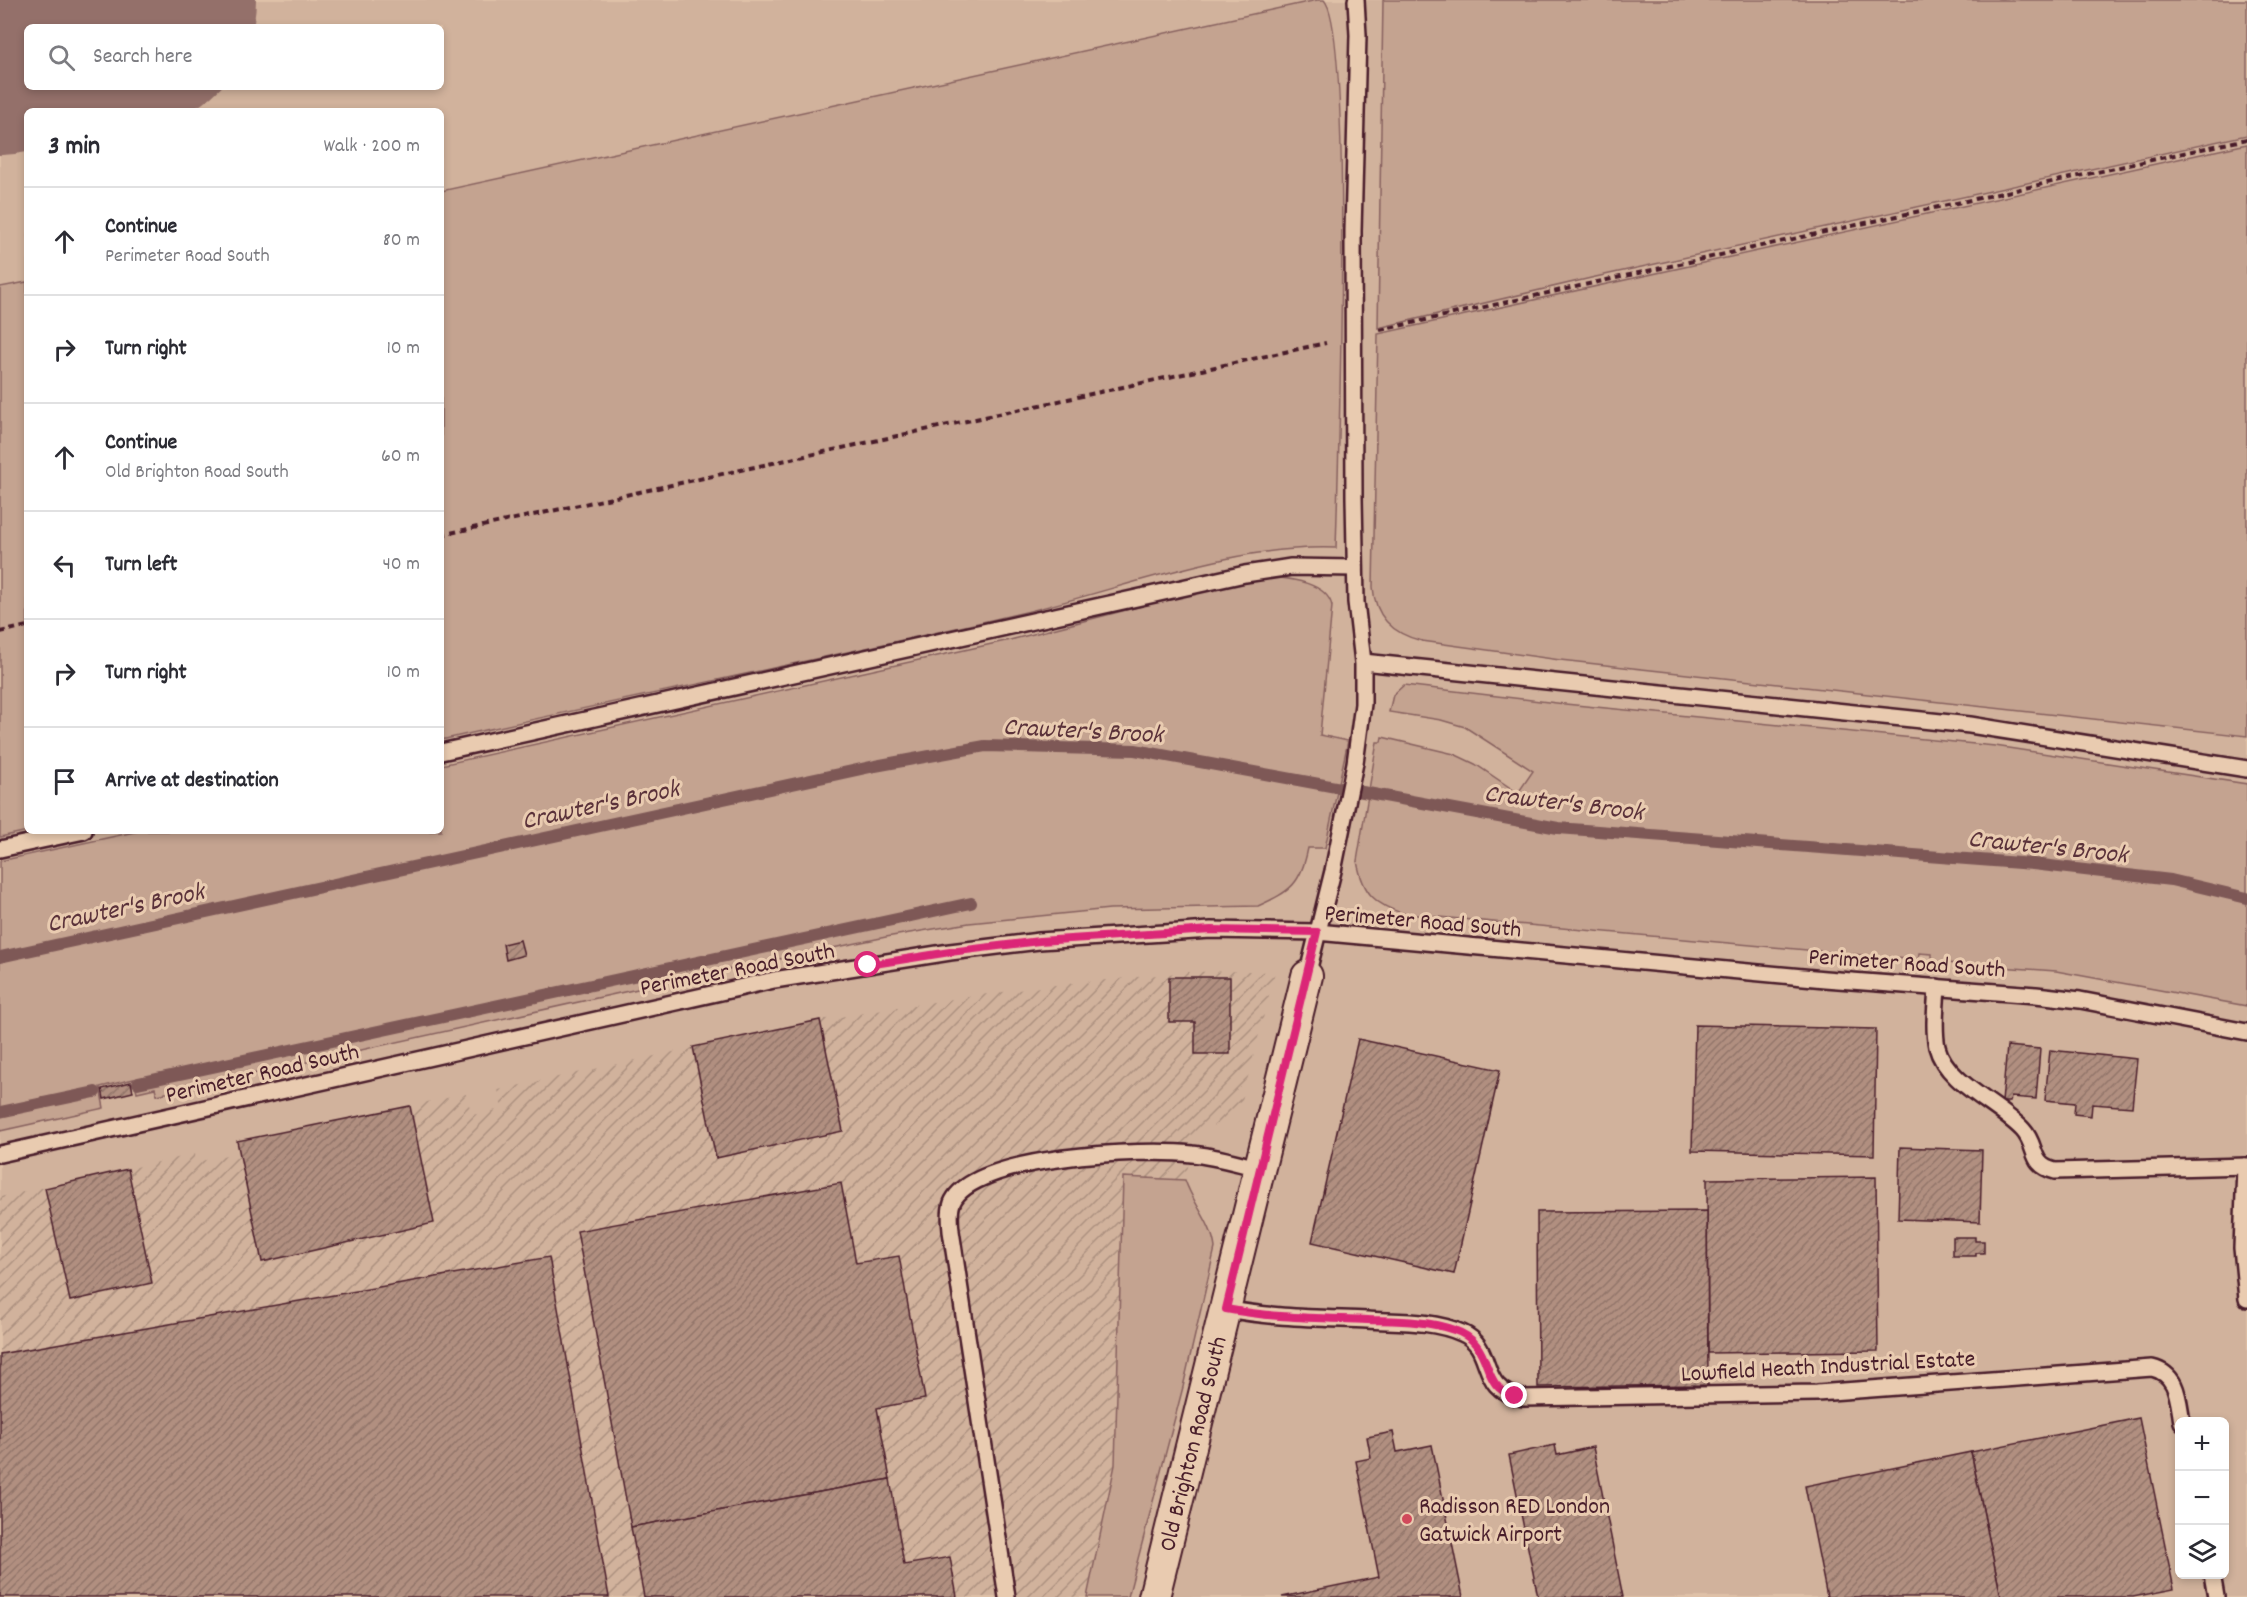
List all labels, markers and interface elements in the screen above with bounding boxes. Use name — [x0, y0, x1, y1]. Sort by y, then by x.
search box — [24, 24, 444, 90]
icon: search — [45, 41, 78, 74]
text: Search here — [93, 42, 192, 73]
text: 3 min — [48, 129, 100, 166]
text: Walk · 200 m — [324, 133, 420, 161]
text: Continue — [105, 212, 177, 243]
icon: ahead — [48, 225, 81, 258]
text: 80 m — [383, 227, 420, 255]
text: Perimeter Road South — [105, 243, 270, 271]
icon: right — [48, 333, 81, 366]
text: Turn right — [105, 334, 187, 365]
text: 10 m — [386, 335, 420, 363]
text: Continue — [105, 428, 177, 459]
icon: ahead — [48, 441, 81, 474]
text: 60 m — [381, 443, 420, 471]
text: Old Brighton Road South — [105, 459, 289, 487]
icon: left — [48, 549, 81, 582]
text: Turn left — [105, 550, 177, 581]
text: 40 m — [382, 551, 420, 579]
icon: right — [48, 657, 81, 690]
text: Turn right — [105, 658, 187, 689]
text: 10 m — [386, 659, 420, 687]
water label: Crawter's Brook — [1002, 710, 1166, 755]
icon: arrive — [48, 765, 81, 798]
text: Arrive at destination — [105, 766, 279, 797]
water label: Crawter's Brook — [519, 771, 685, 841]
water label: Crawter's Brook — [1482, 776, 1648, 833]
water label: Crawter's Brook — [1966, 822, 2131, 875]
water label: Crawter's Brook — [44, 874, 210, 944]
street label: Perimeter Road South — [1323, 897, 1523, 949]
street label: Perimeter Road South — [637, 935, 838, 1006]
street label: Perimeter Road South — [1807, 941, 2006, 989]
route start — [854, 951, 880, 977]
street label: Perimeter Road South — [163, 1036, 363, 1114]
street label: Old Brighton Road South — [1152, 1333, 1238, 1555]
street label: Lowfield Heath Industrial Estate — [1680, 1343, 1976, 1393]
route end — [1501, 1382, 1527, 1408]
map controls — [2175, 1417, 2229, 1579]
button: + — [2175, 1417, 2229, 1471]
button: − — [2175, 1471, 2229, 1525]
place label: Radisson RED London Gatwick Airport — [1419, 1491, 1610, 1553]
marker: Radisson RED London Gatwick Airport — [1400, 1512, 1414, 1526]
button: layers — [2175, 1525, 2229, 1579]

